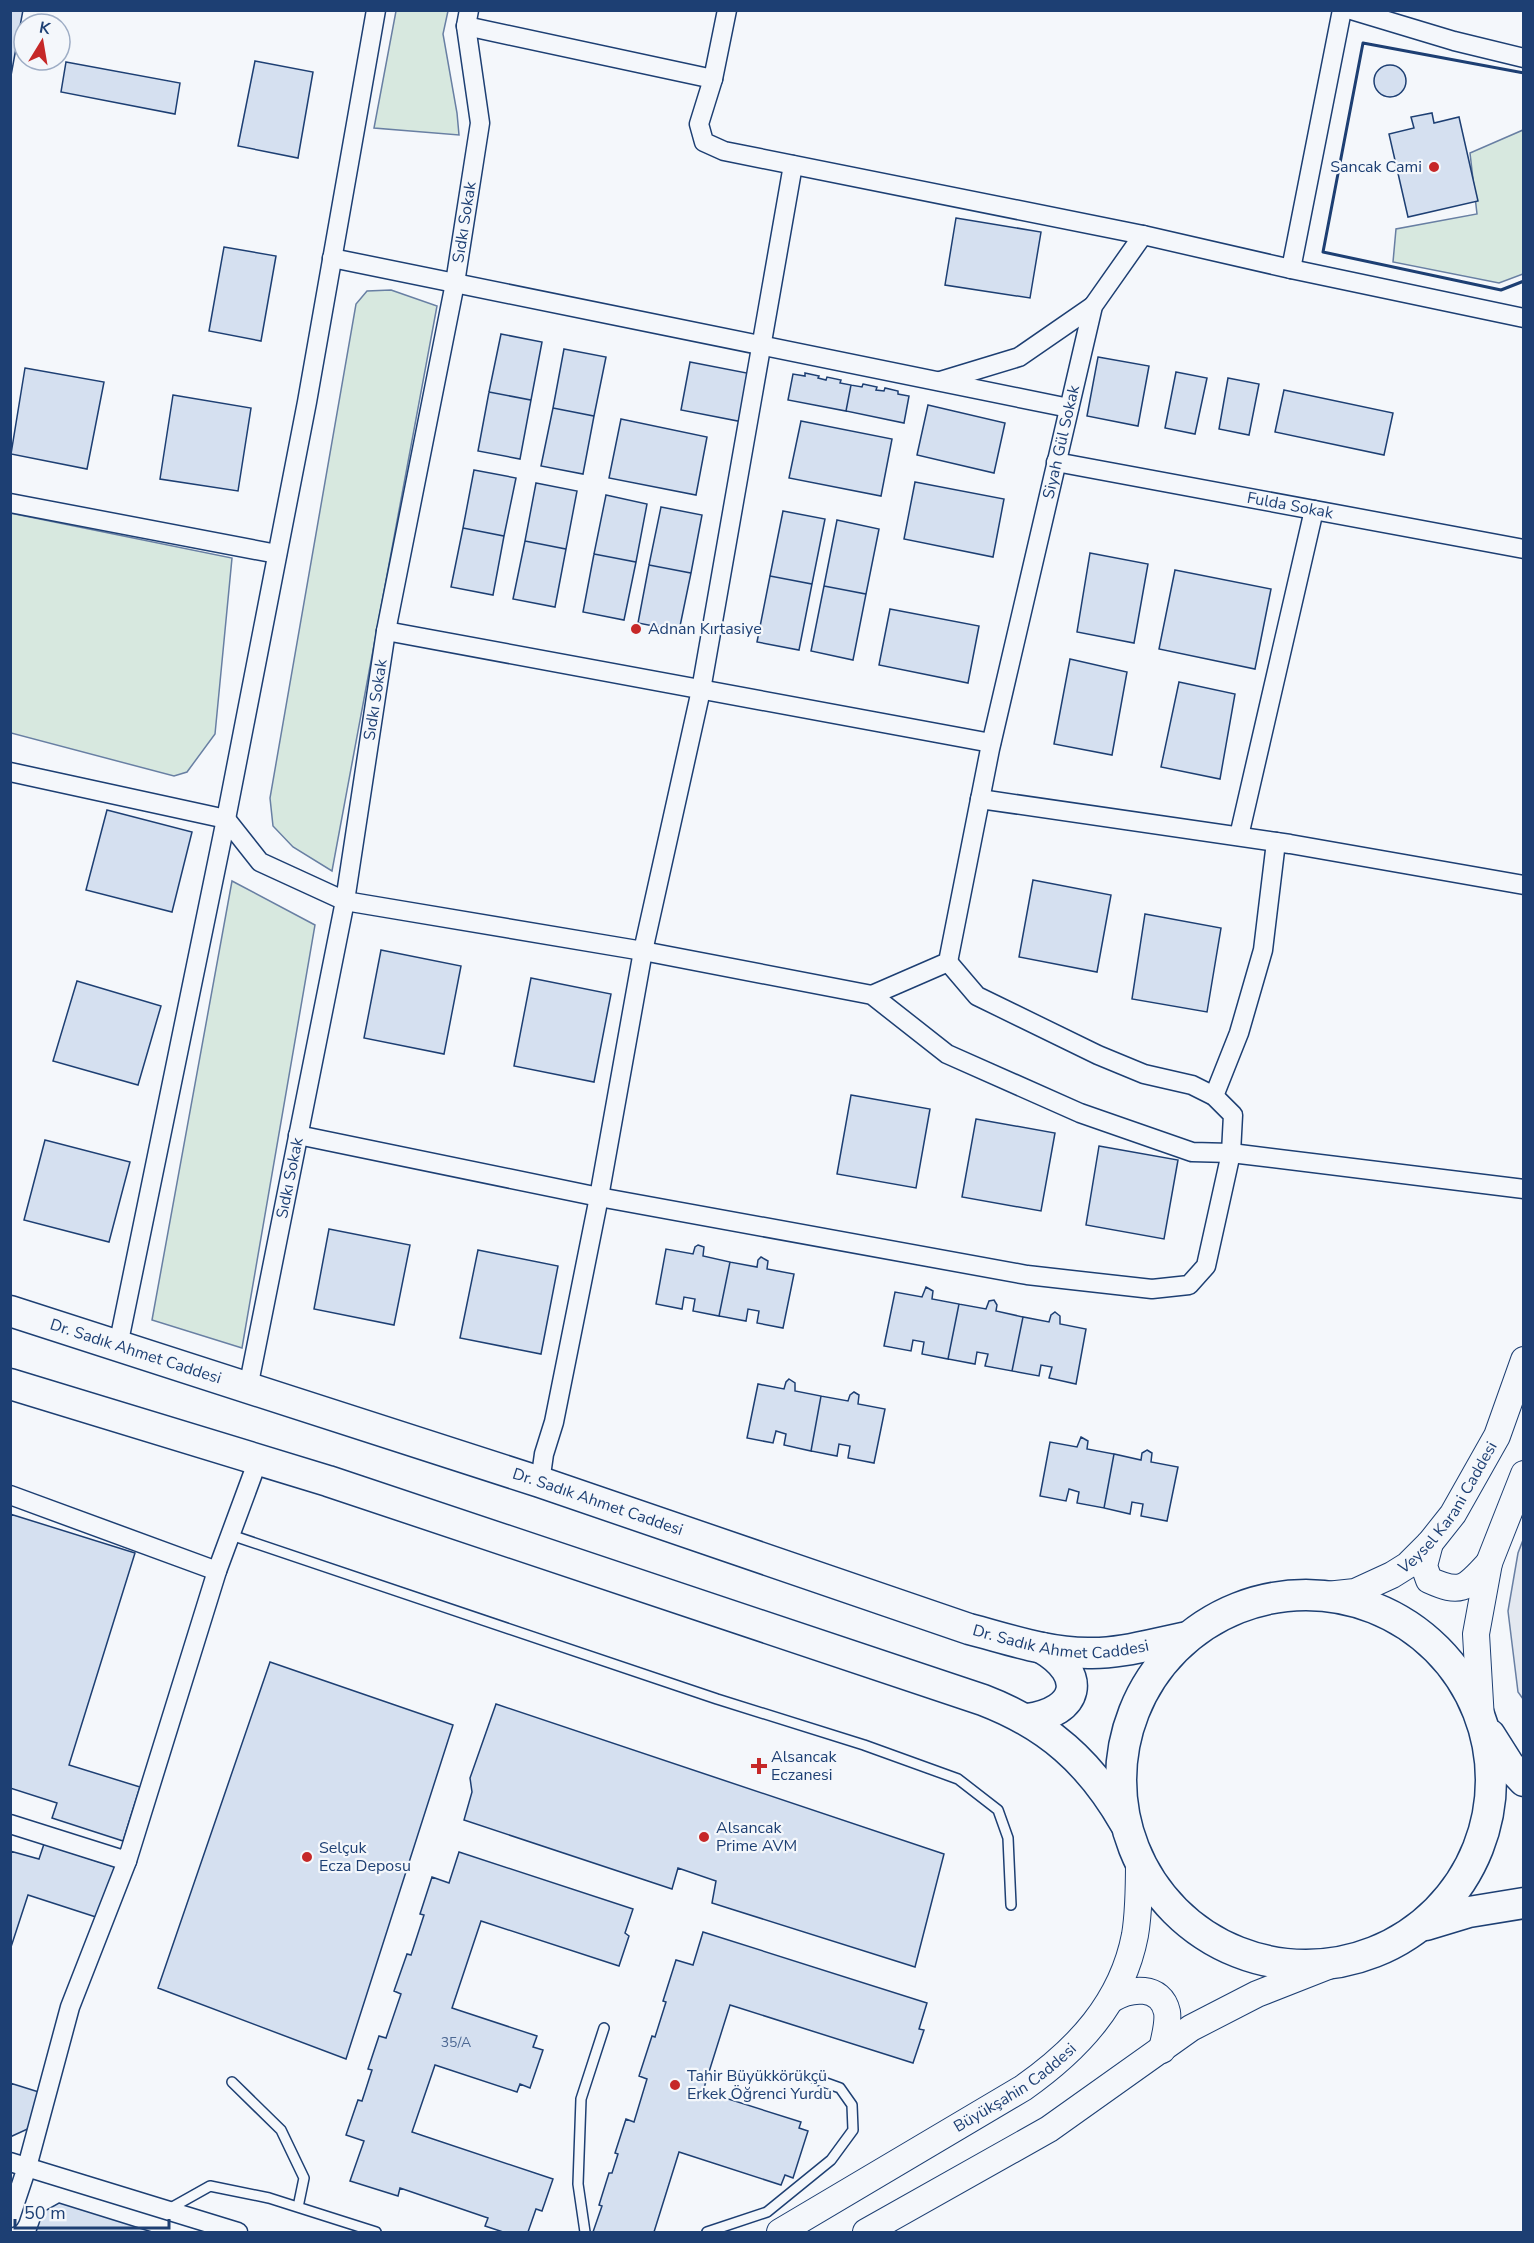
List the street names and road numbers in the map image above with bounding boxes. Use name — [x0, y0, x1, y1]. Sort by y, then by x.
street label: Sıdkı Sokak — [447, 179, 482, 264]
street label: Siyah Gül Sokak — [1037, 382, 1085, 501]
street label: Fulda Sokak — [1245, 487, 1336, 524]
street label: Sıdkı Sokak — [359, 657, 393, 742]
street label: Sıdkı Sokak — [271, 1135, 309, 1220]
street label: Dr. Sadık Ahmet Caddesi — [47, 1314, 224, 1389]
street label: Veysel Karani Caddesi — [1393, 1438, 1503, 1580]
street label: Dr. Sadık Ahmet Caddesi — [510, 1463, 686, 1541]
street label: Dr. Sadık Ahmet Caddesi — [970, 1619, 1151, 1664]
street label: Büyükşahin Caddesi — [950, 2038, 1081, 2138]

